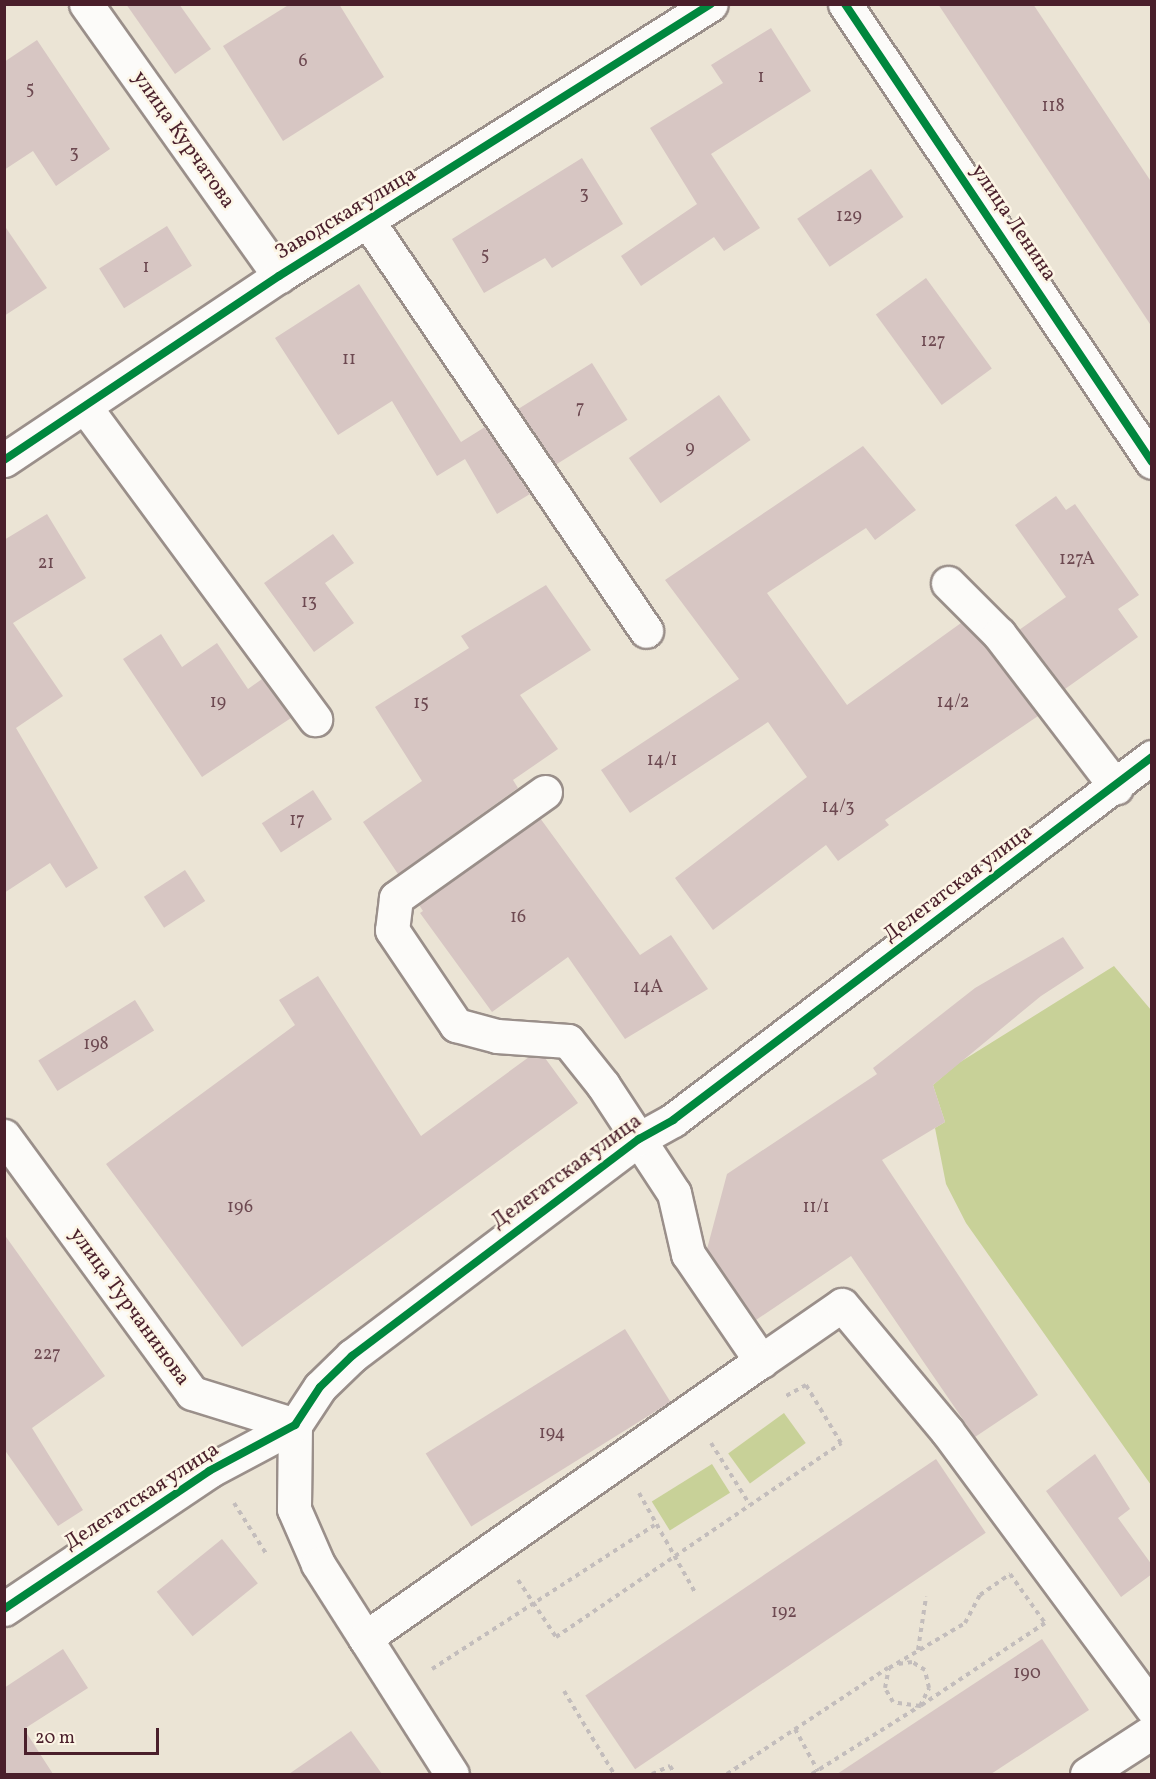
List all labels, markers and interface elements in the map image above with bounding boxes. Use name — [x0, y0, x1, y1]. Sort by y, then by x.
house number: 6 — [298, 51, 308, 73]
street label: улица Курчатова — [126, 66, 240, 214]
house number: 1 — [758, 67, 764, 89]
house number: 5 — [26, 79, 34, 101]
house number: 118 — [1041, 96, 1065, 118]
house number: 3 — [69, 143, 79, 165]
street label: улица Ленина — [965, 160, 1061, 286]
street label: Заводская улица — [271, 162, 421, 266]
house number: 3 — [579, 184, 589, 206]
house number: 129 — [836, 206, 862, 228]
house number: 5 — [481, 245, 489, 267]
house number: 1 — [143, 257, 149, 279]
house number: 127 — [921, 331, 945, 353]
house number: 11 — [342, 349, 356, 371]
house number: 7 — [576, 398, 584, 420]
house number: 9 — [685, 438, 695, 460]
house number: 127А — [1059, 549, 1095, 571]
house number: 21 — [38, 553, 54, 575]
house number: 13 — [301, 592, 317, 614]
house number: 19 — [210, 692, 226, 714]
house number: 14/2 — [936, 692, 970, 714]
house number: 15 — [413, 693, 429, 715]
house number: 14/1 — [647, 750, 677, 772]
house number: 14/3 — [822, 797, 854, 819]
house number: 17 — [289, 810, 305, 832]
street label: Делегатская улица — [878, 820, 1038, 948]
house number: 16 — [510, 907, 526, 929]
house number: 14А — [633, 977, 663, 999]
house number: 198 — [83, 1034, 109, 1056]
street label: Делегатская улица — [487, 1109, 647, 1235]
house number: 196 — [227, 1197, 253, 1219]
house number: 11/1 — [803, 1197, 829, 1219]
street label: улица Турчанинова — [63, 1223, 195, 1391]
house number: 227 — [33, 1344, 61, 1366]
house number: 194 — [539, 1423, 565, 1445]
street label: Делегатская улица — [59, 1437, 225, 1557]
house number: 192 — [771, 1602, 797, 1624]
house number: 190 — [1013, 1663, 1041, 1685]
scale bar — [27, 1716, 162, 1754]
text: 20 m — [35, 1726, 75, 1751]

